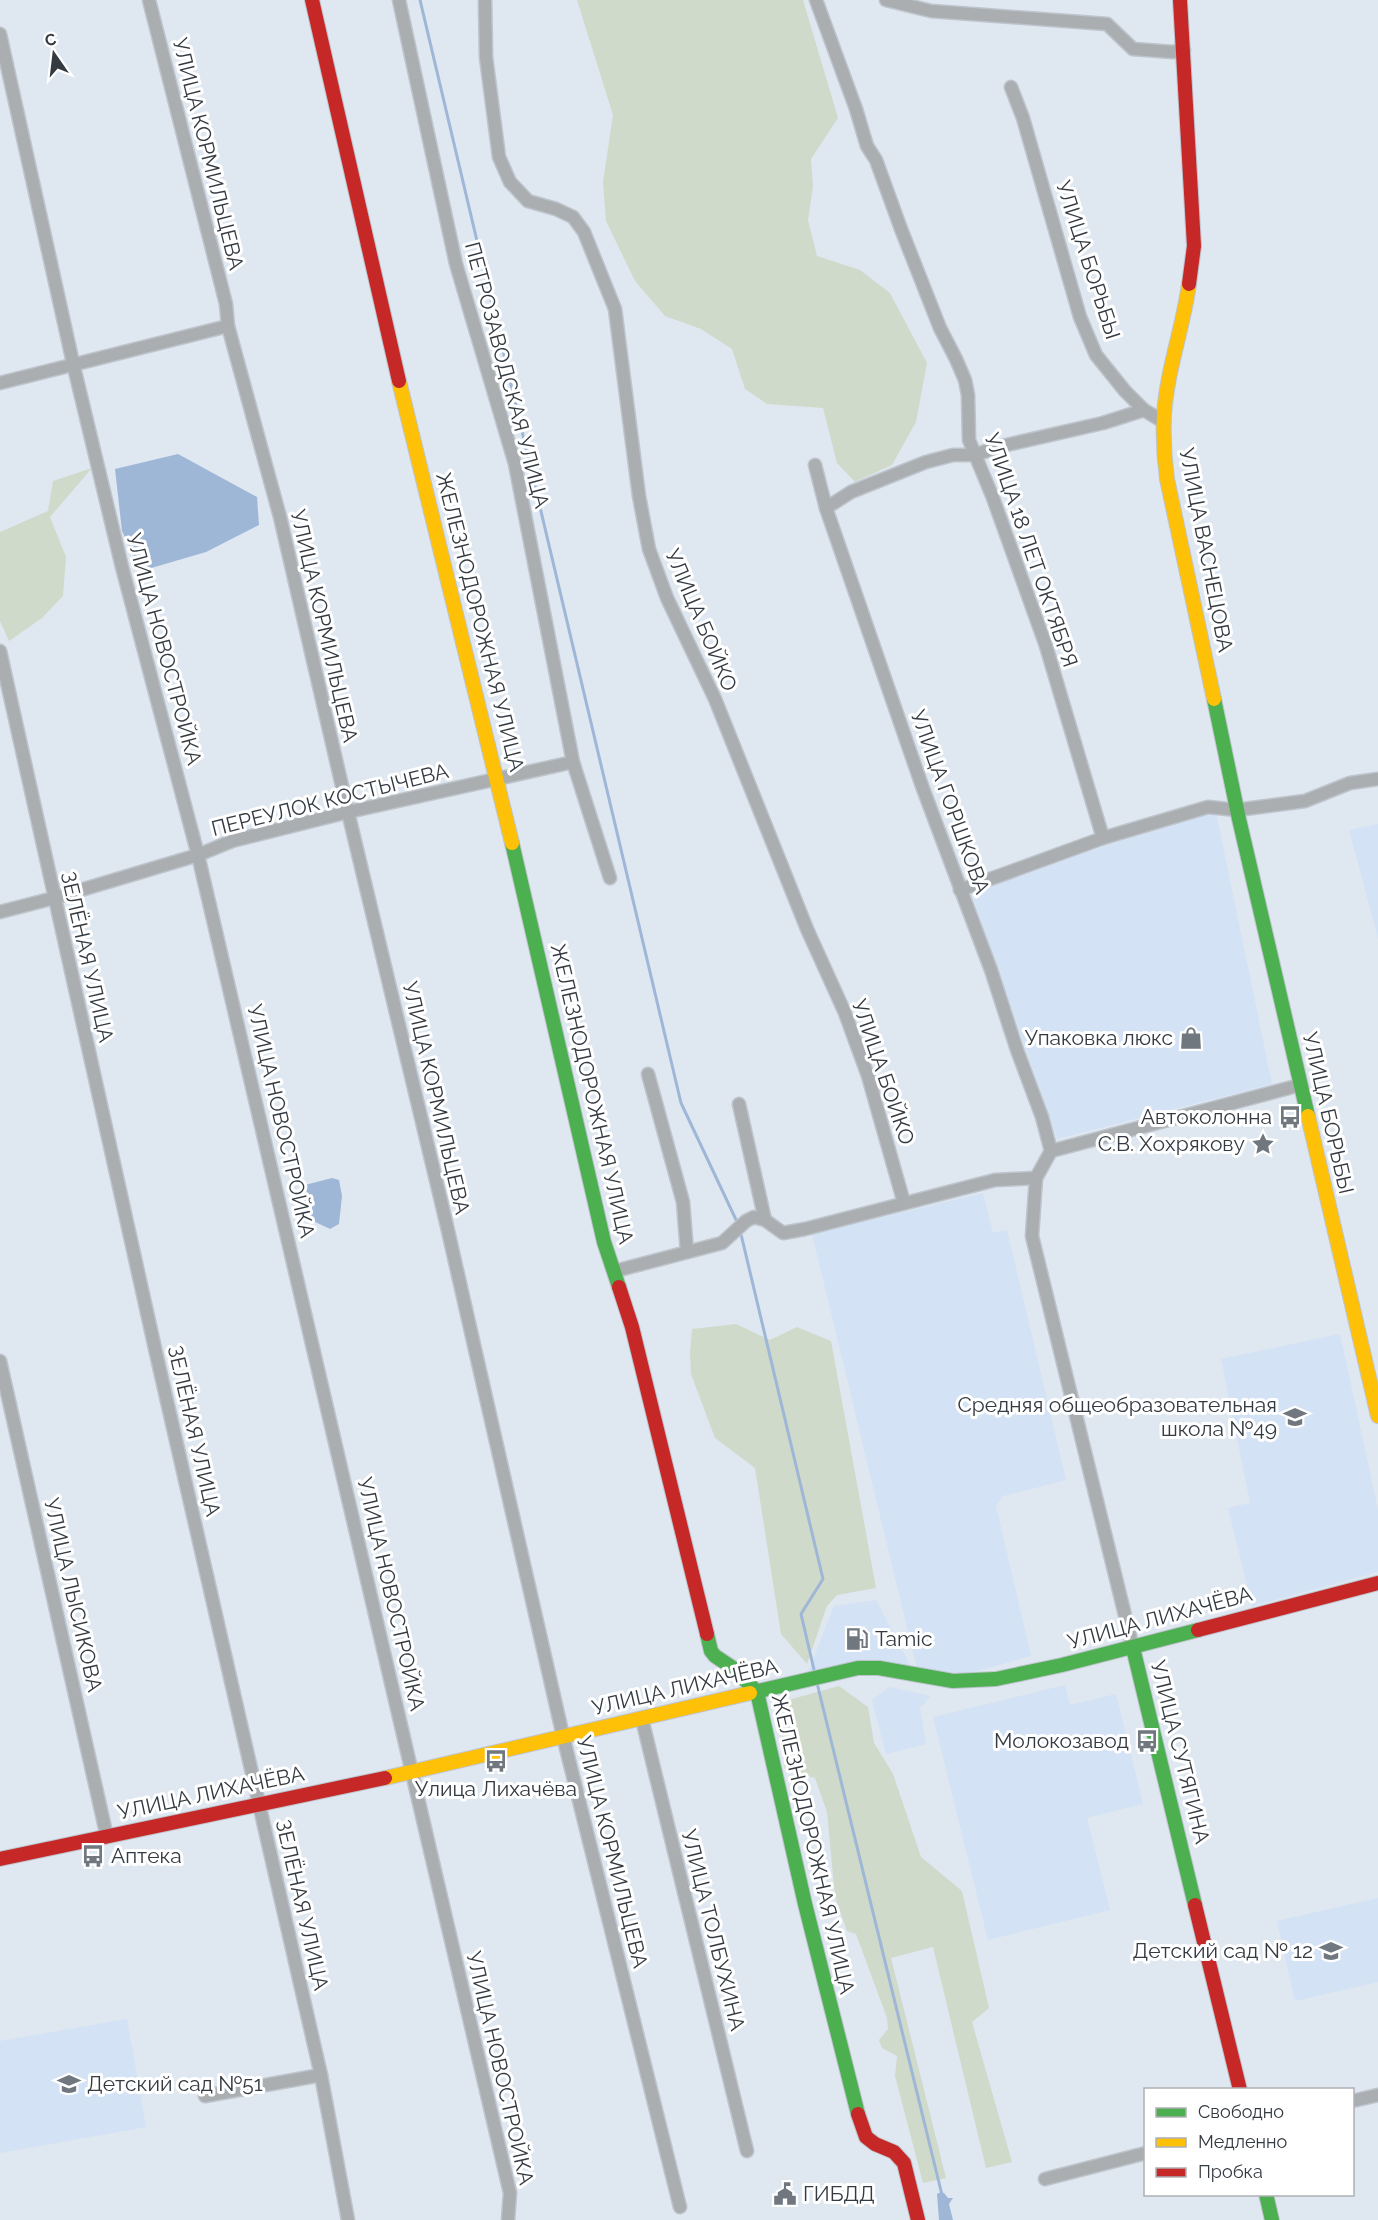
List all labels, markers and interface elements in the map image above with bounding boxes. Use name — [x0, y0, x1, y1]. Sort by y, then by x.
north arrow — [24, 24, 84, 84]
text: С — [43, 29, 58, 50]
street label: УЛИЦА КОРМИЛЬЦЕВА — [168, 35, 249, 273]
street label: УЛИЦА БОРЬБЫ — [1051, 177, 1126, 342]
street label: ПЕТРОЗАВОДСКАЯ УЛИЦА — [460, 239, 555, 511]
street label: УЛИЦА 18 ЛЕТ ОКТЯБРЯ — [980, 429, 1083, 670]
street label: УЛИЦА ВАСНЕЦОВА — [1174, 446, 1239, 654]
street label: ЖЕЛЕЗНОДОРОЖНАЯ УЛИЦА — [431, 470, 530, 774]
street label: УЛИЦА КОРМИЛЬЦЕВА — [286, 507, 363, 745]
street label: УЛИЦА НОВОСТРОЙКА — [121, 530, 207, 768]
street label: УЛИЦА БОЙКО — [660, 545, 743, 695]
street label: УЛИЦА ГОРШКОВА — [906, 706, 995, 897]
street label: ПЕРЕУЛОК КОСТЫЧЕВА — [209, 758, 451, 841]
street label: ЗЕЛЁНАЯ УЛИЦА — [56, 869, 119, 1045]
street label: ЖЕЛЕЗНОДОРОЖНАЯ УЛИЦА — [546, 941, 639, 1246]
street label: УЛИЦА КОРМИЛЬЦЕВА — [398, 979, 475, 1217]
street label: УЛИЦА БОЙКО — [847, 996, 920, 1148]
street label: УЛИЦА НОВОСТРОЙКА — [242, 1002, 321, 1240]
place label: Упаковка люкс — [1025, 1025, 1173, 1050]
shop icon: Упаковка люкс — [1178, 1025, 1204, 1051]
street label: УЛИЦА БОРЬБЫ — [1298, 1030, 1359, 1196]
place label: Автоколонна — [1141, 1104, 1272, 1129]
bus stop icon: Автоколонна — [1277, 1104, 1303, 1130]
place label: С.В. Хохрякову — [1098, 1131, 1245, 1156]
place icon: С.В. Хохрякову — [1250, 1131, 1276, 1157]
street label: ЗЕЛЁНАЯ УЛИЦА — [163, 1343, 226, 1519]
place label: Средняя общеобразовательная школа №49 — [957, 1392, 1277, 1441]
school or university icon: Средняя общеобразовательная школа №49 — [1282, 1404, 1308, 1430]
street label: УЛИЦА НОВОСТРОЙКА — [352, 1475, 431, 1713]
street label: УЛИЦА ЛЫСИКОВА — [39, 1496, 108, 1694]
street label: УЛИЦА ЛИХАЧЁВА — [1065, 1581, 1255, 1654]
fuel station icon: Tamic — [844, 1626, 870, 1652]
place label: Tamic — [875, 1626, 932, 1651]
street label: УЛИЦА ЛИХАЧЁВА — [590, 1653, 780, 1720]
street label: УЛИЦА СУТЯГИНА — [1146, 1658, 1215, 1846]
street label: ЖЕЛЕЗНОДОРОЖНАЯ УЛИЦА — [767, 1691, 860, 1996]
place label: Молокозавод — [994, 1728, 1129, 1753]
bus stop icon: Молокозавод — [1134, 1728, 1160, 1754]
street label: УЛИЦА КОРМИЛЬЦЕВА — [572, 1733, 653, 1971]
bus stop icon: Улица Лихачёва — [483, 1748, 509, 1774]
street label: УЛИЦА ЛИХАЧЁВА — [115, 1761, 306, 1824]
place label: Улица Лихачёва — [415, 1776, 577, 1801]
street label: ЗЕЛЁНАЯ УЛИЦА — [271, 1817, 334, 1993]
street label: УЛИЦА ТОЛБУХИНА — [676, 1827, 751, 2033]
bus stop icon: Аптека — [80, 1843, 106, 1869]
place label: Аптека — [111, 1843, 182, 1868]
place label: Детский сад № 12 — [1132, 1938, 1313, 1963]
school or university icon: Детский сад № 12 — [1318, 1938, 1344, 1964]
street label: УЛИЦА НОВОСТРОЙКА — [461, 1949, 540, 2187]
school or university icon: Детский сад №51 — [56, 2071, 82, 2097]
place label: Детский сад №51 — [87, 2071, 263, 2096]
legend — [1144, 2088, 1354, 2196]
text: Свободно — [1198, 2101, 1284, 2122]
text: Медленно — [1198, 2131, 1287, 2152]
text: Пробка — [1198, 2161, 1263, 2182]
public building icon: ГИБДД — [772, 2181, 798, 2207]
place label: ГИБДД — [803, 2181, 875, 2206]

